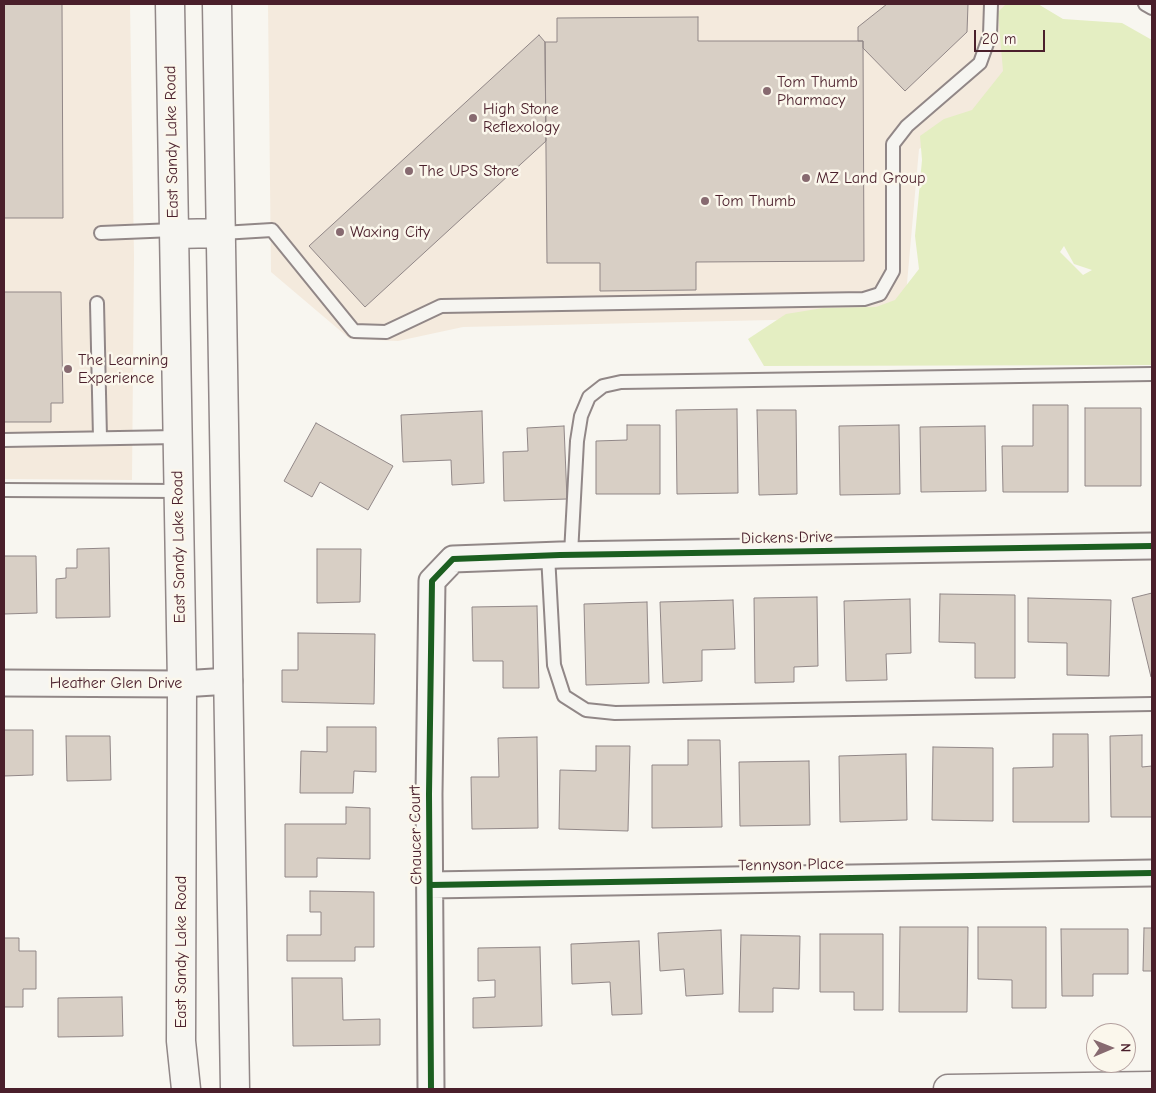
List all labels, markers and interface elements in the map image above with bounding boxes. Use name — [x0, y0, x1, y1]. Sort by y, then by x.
scale bar — [976, 20, 1047, 52]
text: 20 m — [982, 30, 1016, 48]
street label: East Sandy Lake Road — [161, 66, 183, 218]
place label: Tom Thumb Pharmacy — [777, 72, 858, 110]
marker: Tom Thumb Pharmacy — [761, 85, 773, 97]
place label: High Stone Reflexology — [483, 99, 560, 137]
marker: High Stone Reflexology — [467, 112, 479, 124]
place label: The UPS Store — [419, 161, 519, 181]
marker: The UPS Store — [403, 165, 415, 177]
place label: MZ Land Group — [816, 168, 925, 188]
marker: MZ Land Group — [800, 172, 812, 184]
place label: Tom Thumb — [715, 191, 796, 211]
marker: Tom Thumb — [699, 195, 711, 207]
place label: Waxing City — [350, 222, 430, 242]
marker: Waxing City — [334, 226, 346, 238]
place label: The Learning Experience — [78, 350, 168, 388]
marker: The Learning Experience — [62, 363, 74, 375]
street label: East Sandy Lake Road — [168, 471, 190, 623]
street label: Dickens Drive — [741, 528, 833, 548]
street label: Heather Glen Drive — [50, 673, 182, 693]
street label: Chaucer Court — [406, 785, 426, 885]
street label: Tennyson Place — [738, 854, 844, 876]
street label: East Sandy Lake Road — [171, 876, 191, 1028]
north arrow — [1086, 1023, 1136, 1073]
text: N — [1117, 1043, 1134, 1052]

